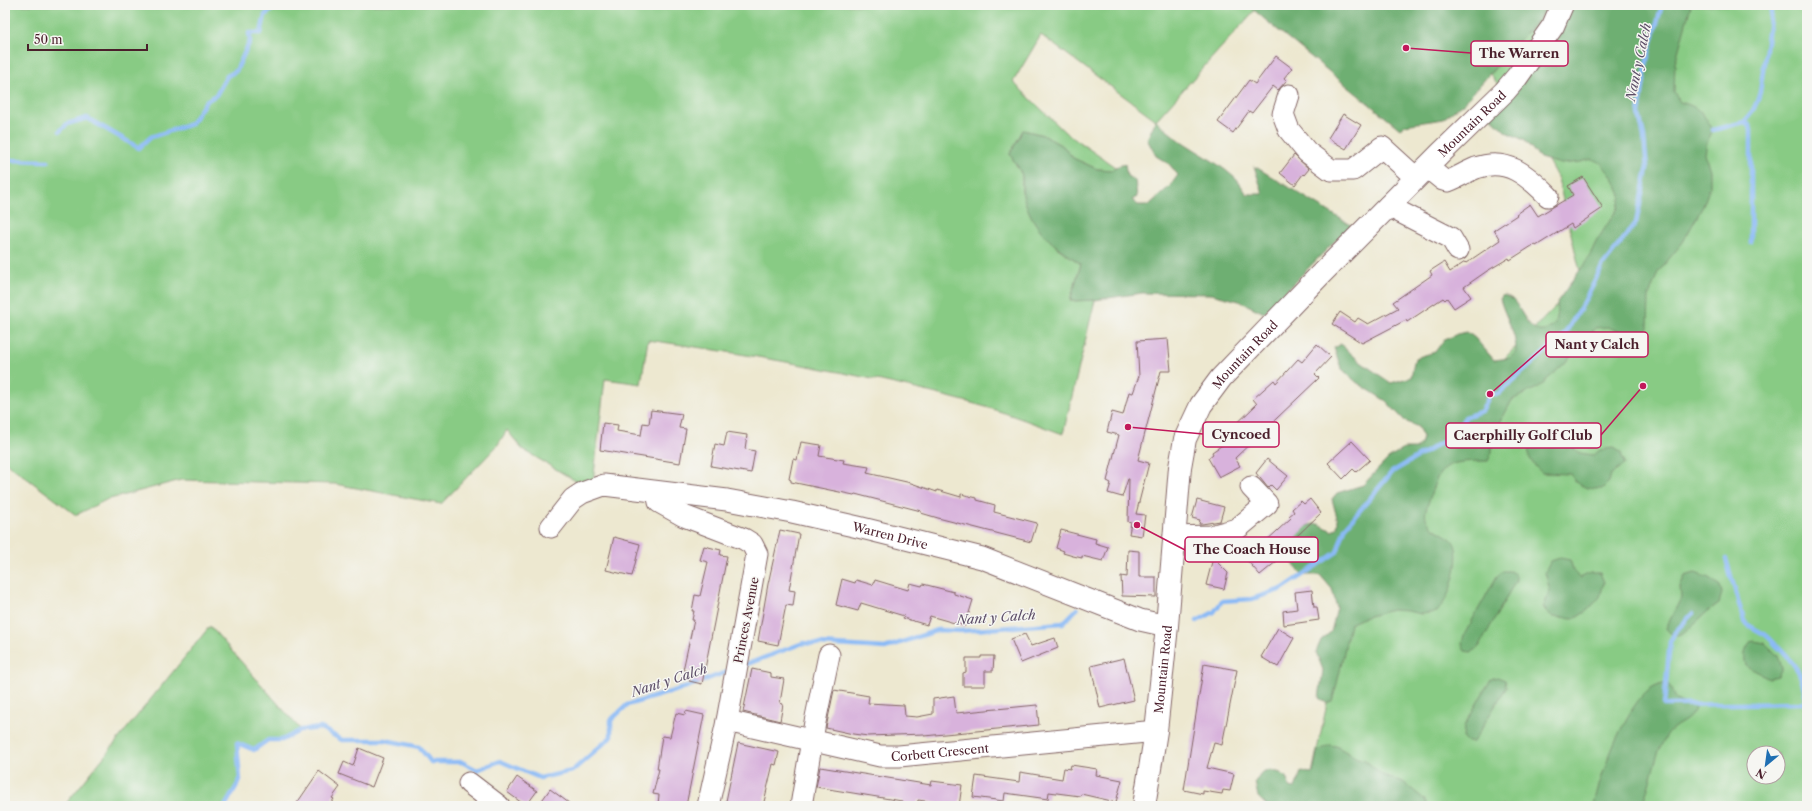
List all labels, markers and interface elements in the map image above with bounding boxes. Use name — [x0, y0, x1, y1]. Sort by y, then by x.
water label: Nant y Calch — [1622, 22, 1654, 103]
scale bar — [28, 26, 147, 52]
text: 50 m — [34, 32, 63, 47]
callout: The Warren — [1471, 41, 1568, 66]
text: The Warren — [1479, 45, 1559, 61]
street label: Mountain Road — [1435, 87, 1509, 160]
street label: Mountain Road — [1208, 316, 1281, 391]
callout: Nant y Calch — [1546, 332, 1648, 357]
text: Nant y Calch — [1555, 336, 1640, 352]
callout: Cyncoed — [1203, 422, 1279, 447]
callout: Caerphilly Golf Club — [1446, 423, 1601, 448]
text: Cyncoed — [1211, 426, 1271, 442]
text: Caerphilly Golf Club — [1454, 427, 1592, 443]
street label: Warren Drive — [850, 518, 930, 552]
callout: The Coach House — [1185, 537, 1318, 562]
text: The Coach House — [1193, 541, 1311, 557]
street label: Princes Avenue — [730, 575, 762, 665]
water label: Nant y Calch — [955, 606, 1036, 628]
street label: Mountain Road — [1150, 624, 1175, 714]
water label: Nant y Calch — [628, 660, 709, 700]
street label: Corbett Crescent — [891, 740, 990, 764]
north arrow — [1746, 745, 1786, 785]
text: N — [1753, 765, 1769, 782]

